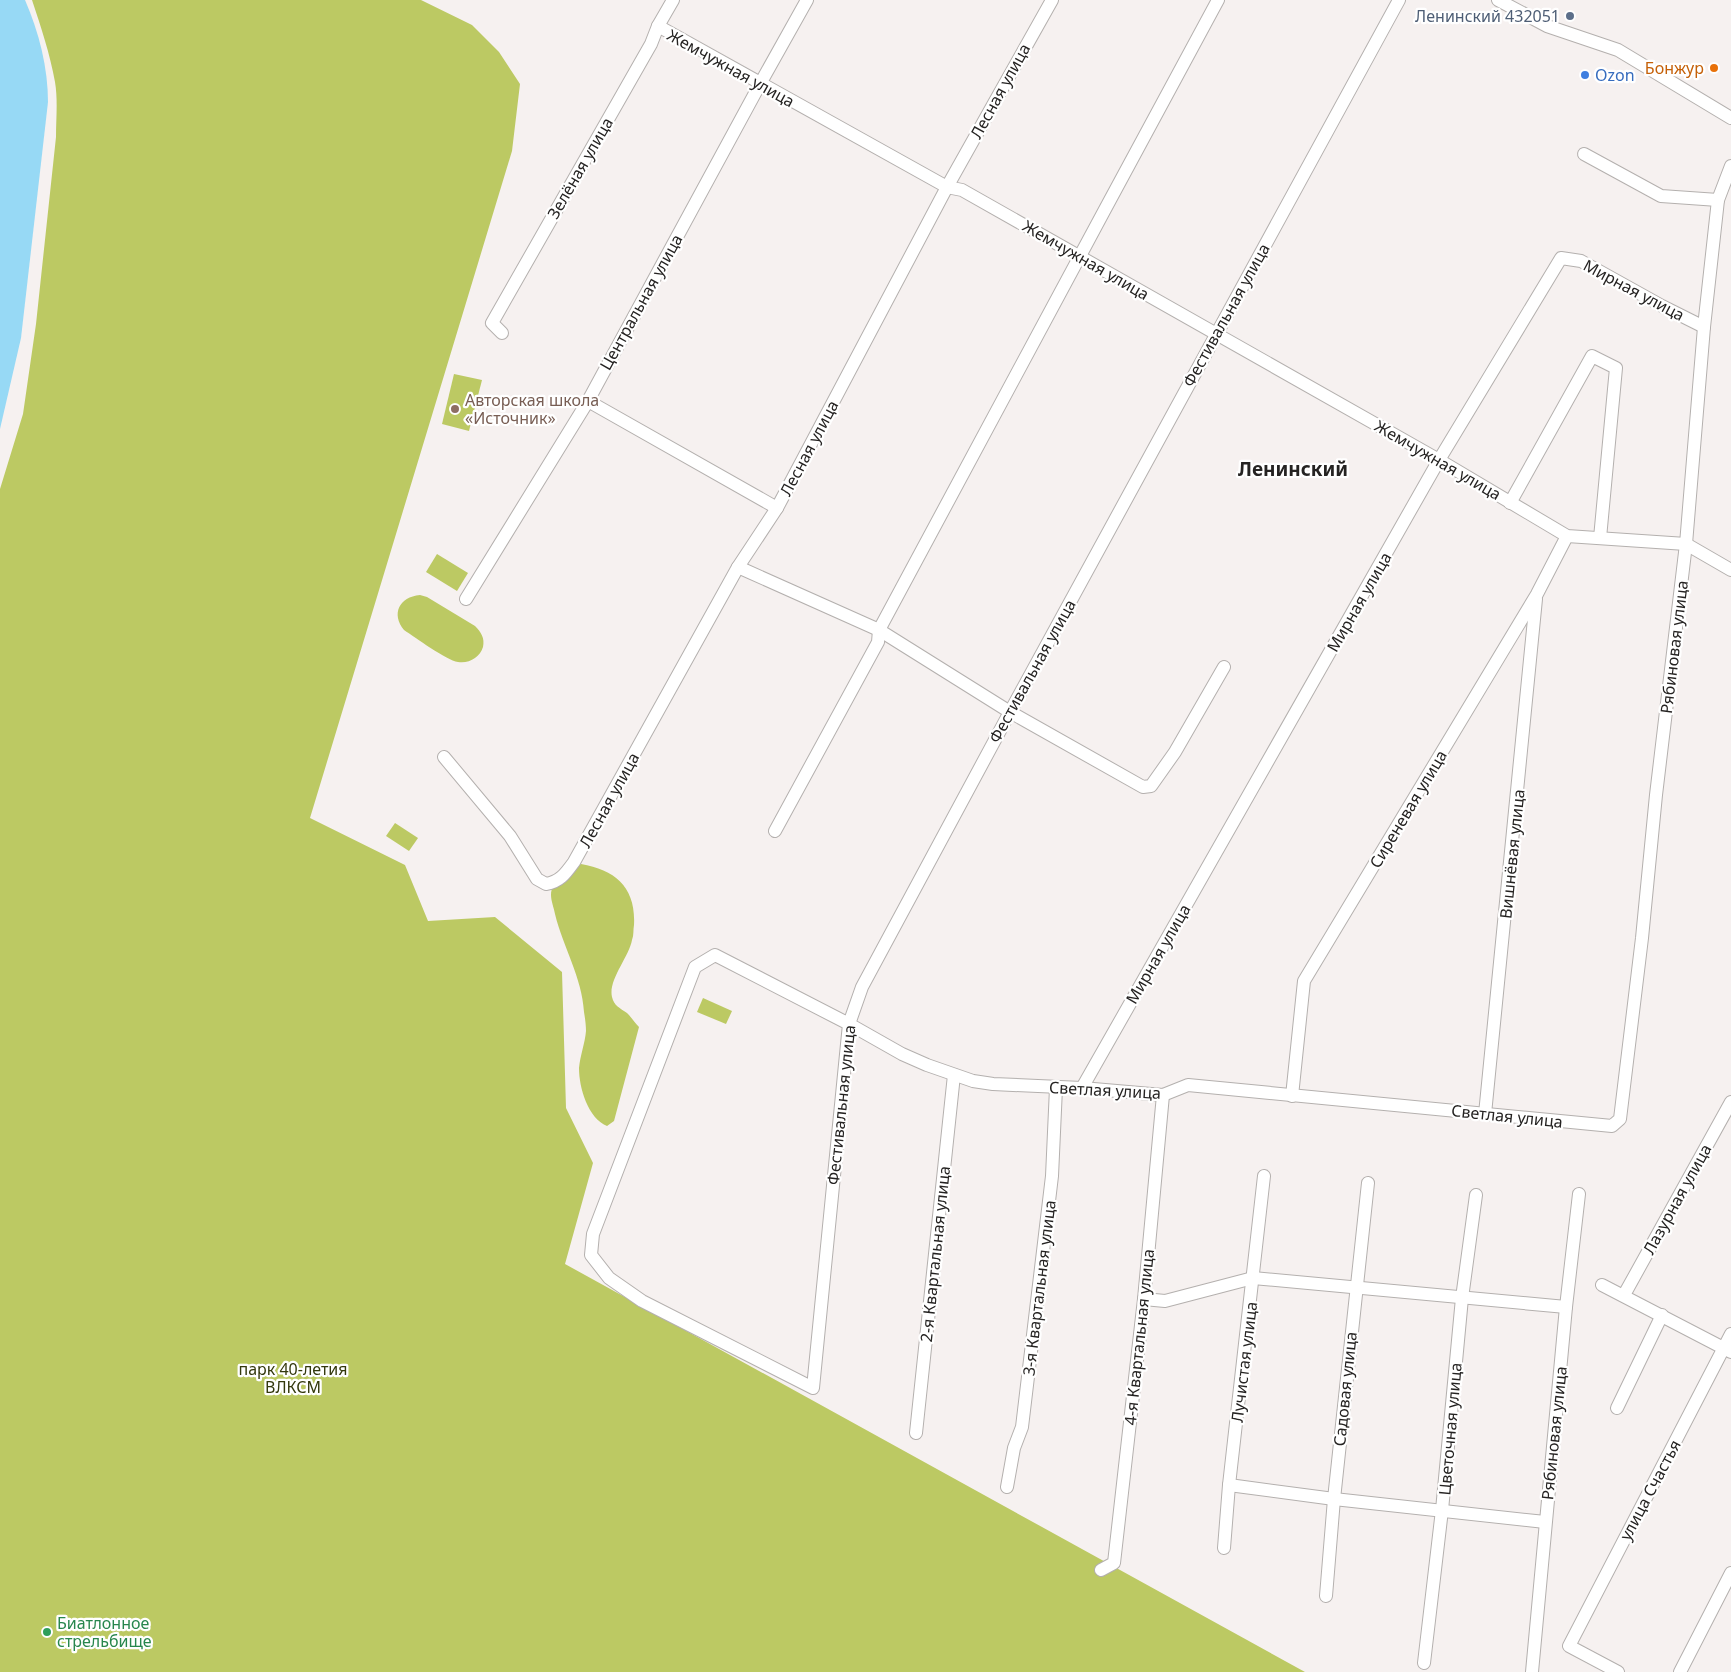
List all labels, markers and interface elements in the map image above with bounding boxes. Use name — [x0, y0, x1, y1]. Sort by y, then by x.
place label: Ленинский 432051 — [1415, 5, 1560, 27]
marker: Ленинский 432051 — [1564, 10, 1576, 22]
street label: Жемчужная улица — [663, 24, 799, 112]
street label: Лесная улица — [965, 40, 1035, 142]
place label: Бонжур — [1645, 57, 1704, 79]
marker: Бонжур — [1708, 62, 1720, 74]
place label: Ozon — [1595, 64, 1635, 86]
marker: Ozon — [1579, 69, 1591, 81]
street label: Зелёная улица — [542, 113, 618, 223]
street label: Жемчужная улица — [1019, 215, 1153, 305]
street label: Центральная улица — [594, 230, 688, 374]
street label: Фестивальная улица — [1177, 239, 1275, 391]
street label: Мирная улица — [1580, 254, 1688, 326]
place label: Авторская школа «Источник» — [465, 389, 599, 429]
street label: Лесная улица — [775, 396, 843, 500]
marker: Авторская школа «Источник» — [449, 403, 461, 415]
street label: Жемчужная улица — [1371, 415, 1505, 505]
district label: Ленинский — [1238, 456, 1348, 482]
street label: Мирная улица — [1322, 548, 1396, 656]
street label: Рябиновая улица — [1655, 579, 1693, 715]
street label: Фестивальная улица — [983, 595, 1081, 747]
street label: Сиреневая улица — [1364, 746, 1452, 872]
street label: Лесная улица — [574, 749, 644, 851]
street label: Вишнёвая улица — [1494, 788, 1530, 920]
street label: Мирная улица — [1121, 900, 1195, 1008]
street label: Фестивальная улица — [822, 1024, 860, 1186]
street label: Светлая улица — [1049, 1076, 1161, 1104]
street label: Светлая улица — [1450, 1099, 1564, 1133]
street label: Лазурная улица — [1638, 1140, 1716, 1258]
street label: 2-я Квартальная улица — [915, 1165, 955, 1343]
street label: 3-я Квартальная улица — [1017, 1199, 1061, 1377]
street label: 4-я Квартальная улица — [1119, 1248, 1159, 1426]
street label: Лучистая улица — [1226, 1300, 1262, 1424]
street label: Садовая улица — [1328, 1331, 1362, 1447]
park label: парк 40-летия ВЛКСМ — [238, 1358, 348, 1398]
street label: Цветочная улица — [1433, 1362, 1467, 1496]
street label: Рябиновая улица — [1536, 1365, 1572, 1501]
street label: улица Счастья — [1614, 1436, 1686, 1544]
place label: Биатлонное стрельбище — [57, 1612, 152, 1652]
marker: Биатлонное стрельбище — [41, 1626, 53, 1638]

